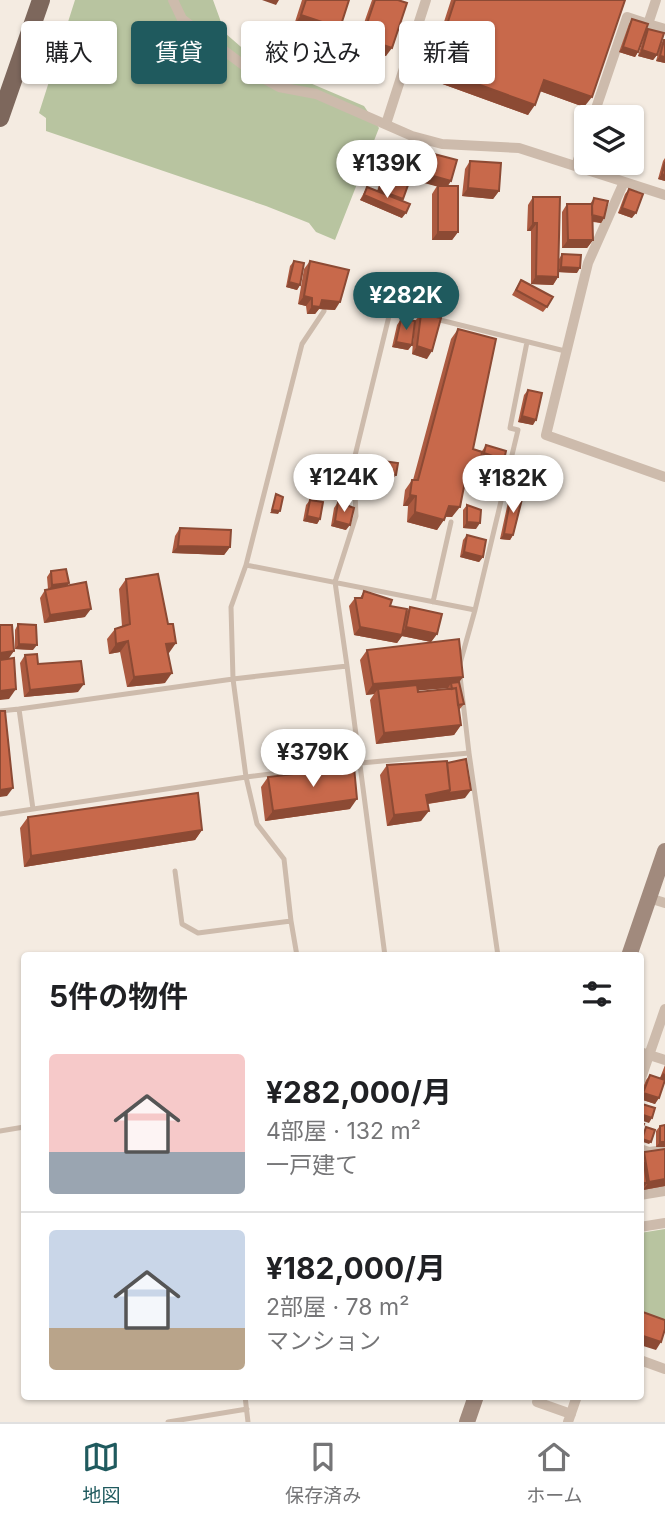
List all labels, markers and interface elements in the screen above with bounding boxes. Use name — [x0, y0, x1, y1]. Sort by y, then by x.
chip: 購入 — [21, 21, 117, 84]
chip: 賃貸 — [131, 21, 227, 84]
chip: 絞り込み — [241, 21, 385, 84]
chip: 新着 — [399, 21, 495, 84]
map controls — [574, 105, 644, 175]
button: layers — [574, 105, 644, 175]
pin: ¥139K — [338, 140, 436, 200]
text: ¥139K — [352, 149, 422, 177]
pin: ¥282K — [357, 272, 455, 332]
text: ¥282K — [369, 281, 443, 309]
pin: ¥124K — [295, 454, 393, 514]
pin: ¥182K — [464, 456, 562, 515]
text: ¥124K — [309, 463, 379, 491]
text: ¥182K — [478, 464, 548, 492]
pin: ¥379K — [264, 730, 362, 789]
text: ¥379K — [277, 738, 349, 766]
icon: filters — [578, 975, 616, 1013]
text: 5件の物件 — [49, 978, 188, 1014]
text: ¥282,000/月 — [266, 1074, 452, 1110]
icon: home — [105, 1082, 189, 1166]
text: 4部屋 · 132 m² — [266, 1117, 421, 1145]
text: 一戸建て — [266, 1151, 358, 1179]
text: ¥182,000/月 — [266, 1250, 446, 1286]
icon: home — [105, 1258, 189, 1342]
text: 2部屋 · 78 m² — [266, 1293, 409, 1321]
text: マンション — [266, 1327, 381, 1355]
tab: 地図 — [82, 1438, 120, 1507]
tab: 保存済み — [285, 1438, 361, 1507]
tab: ホーム — [526, 1438, 583, 1507]

